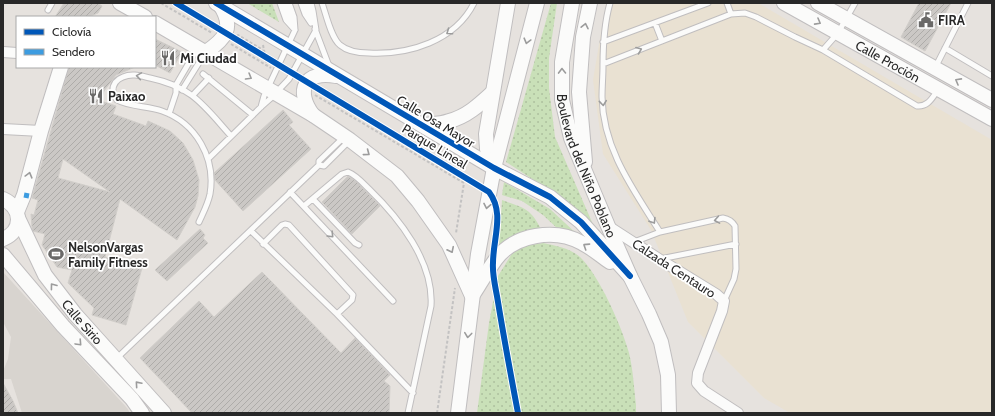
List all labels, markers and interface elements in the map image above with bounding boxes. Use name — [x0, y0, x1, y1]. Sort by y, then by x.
public building icon: FIRA — [917, 11, 935, 29]
place label: FIRA — [938, 12, 966, 28]
legend — [16, 16, 156, 68]
one-way arrow — [814, 17, 821, 25]
one-way arrow — [581, 23, 589, 29]
text: Ciclovía — [52, 24, 91, 39]
one-way arrow — [446, 27, 453, 34]
one-way arrow — [523, 37, 532, 44]
street label: Calle Proción — [853, 37, 923, 85]
text: Sendero — [52, 44, 95, 59]
one-way arrow — [636, 46, 643, 54]
restaurant icon: Mi Ciudad — [159, 49, 177, 67]
place label: Mi Ciudad — [180, 50, 237, 66]
one-way arrow — [558, 68, 566, 74]
one-way arrow — [135, 72, 142, 81]
one-way arrow — [245, 73, 252, 80]
one-way arrow — [955, 79, 962, 86]
restaurant icon: Paixao — [87, 87, 105, 105]
place label: Paixao — [108, 88, 146, 104]
street label: Calle Osa Mayor — [394, 91, 479, 151]
street label: Boulevard del Niño Poblano — [554, 94, 620, 240]
one-way arrow — [598, 100, 607, 106]
street label: Parque Lineal — [399, 120, 471, 172]
one-way arrow — [362, 148, 369, 155]
one-way arrow — [24, 172, 33, 179]
one-way arrow — [483, 203, 492, 209]
one-way arrow — [714, 215, 721, 224]
one-way arrow — [648, 217, 656, 224]
one-way arrow — [326, 230, 333, 238]
street label: Calzada Centauro — [629, 235, 719, 301]
place label: NelsonVargas Family Fitness — [68, 239, 148, 270]
one-way arrow — [584, 244, 591, 251]
sports icon: NelsonVargas Family Fitness — [47, 245, 65, 263]
one-way arrow — [446, 246, 454, 253]
one-way arrow — [51, 283, 58, 290]
street label: Calle Sirio — [59, 296, 106, 348]
one-way arrow — [464, 332, 473, 338]
one-way arrow — [74, 338, 82, 346]
one-way arrow — [136, 381, 143, 389]

